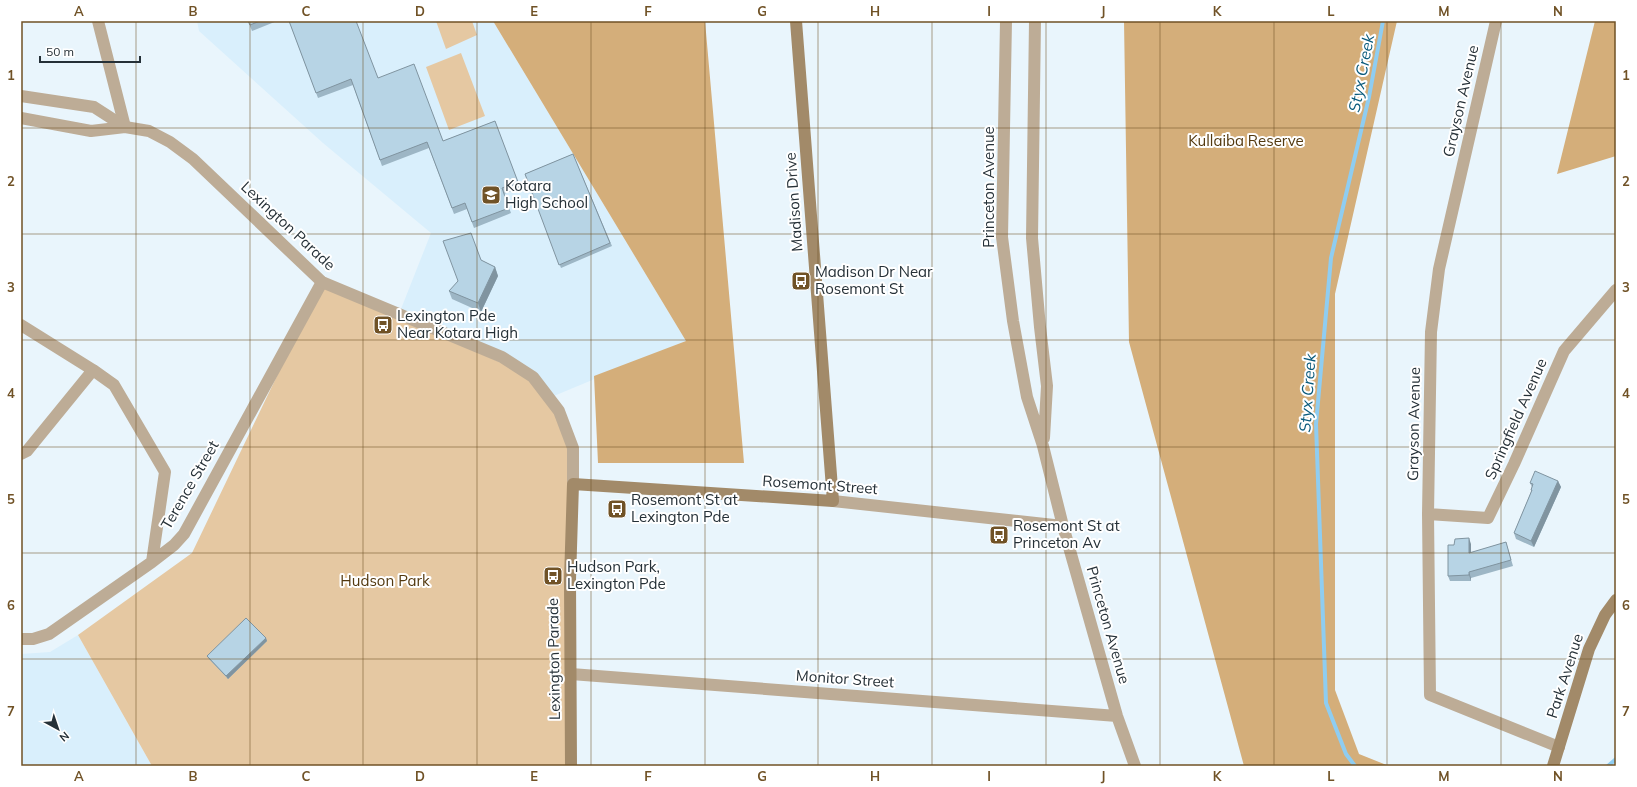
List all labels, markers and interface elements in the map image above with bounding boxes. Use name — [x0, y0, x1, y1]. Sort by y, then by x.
text: A — [74, 3, 84, 19]
text: B — [189, 3, 198, 19]
text: C — [302, 3, 311, 19]
text: D — [415, 3, 425, 19]
text: E — [530, 3, 538, 19]
text: F — [644, 3, 652, 19]
text: G — [757, 3, 767, 19]
text: H — [870, 3, 880, 19]
text: I — [987, 3, 991, 19]
text: J — [1101, 3, 1105, 19]
text: K — [1213, 3, 1223, 19]
text: L — [1327, 3, 1335, 19]
text: M — [1438, 3, 1450, 19]
text: N — [1553, 3, 1563, 19]
water label: Styx Creek — [1344, 32, 1378, 114]
scale bar — [40, 38, 140, 64]
street label: Grayson Avenue — [1438, 43, 1483, 159]
text: 50 m — [46, 44, 74, 59]
text: 1 — [7, 67, 15, 83]
text: 1 — [1622, 67, 1630, 83]
street label: Princeton Avenue — [979, 126, 998, 248]
park label: Kullaiba Reserve — [1188, 131, 1304, 150]
street label: Madison Drive — [781, 152, 806, 252]
text: 2 — [7, 173, 15, 189]
text: 2 — [1622, 173, 1630, 189]
place label: Kotara High School — [505, 176, 588, 212]
street label: Lexington Parade — [237, 177, 339, 274]
school or university icon: Kotara High School — [480, 184, 502, 206]
place label: Madison Dr Near Rosemont St — [815, 262, 933, 298]
bus stop icon: Madison Dr Near Rosemont St — [790, 270, 812, 292]
text: 3 — [7, 279, 15, 295]
text: 3 — [1622, 279, 1630, 295]
place label: Lexington Pde Near Kotara High — [397, 306, 518, 342]
bus stop icon: Lexington Pde Near Kotara High — [372, 314, 394, 336]
water label: Styx Creek — [1294, 352, 1320, 433]
street label: Springfield Avenue — [1480, 355, 1551, 482]
street label: Grayson Avenue — [1403, 367, 1424, 481]
text: 4 — [7, 385, 15, 401]
text: 4 — [1622, 385, 1630, 401]
street label: Terence Street — [157, 437, 223, 532]
street label: Rosemont Street — [762, 471, 878, 498]
place label: Rosemont St at Lexington Pde — [631, 490, 738, 526]
text: 5 — [7, 491, 15, 507]
text: 5 — [1622, 491, 1630, 507]
bus stop icon: Rosemont St at Lexington Pde — [606, 498, 628, 520]
place label: Rosemont St at Princeton Av — [1013, 516, 1120, 552]
bus stop icon: Rosemont St at Princeton Av — [988, 524, 1010, 546]
place label: Hudson Park, Lexington Pde — [567, 557, 666, 593]
street label: Princeton Avenue — [1083, 564, 1134, 686]
bus stop icon: Hudson Park, Lexington Pde — [542, 565, 564, 587]
park label: Hudson Park — [340, 571, 430, 590]
text: 6 — [7, 597, 15, 613]
text: 6 — [1622, 597, 1630, 613]
street label: Lexington Parade — [543, 598, 564, 720]
street label: Park Avenue — [1542, 631, 1587, 721]
street label: Monitor Street — [795, 666, 895, 691]
text: 7 — [7, 703, 15, 719]
text: 7 — [1622, 703, 1630, 719]
north arrow — [38, 709, 78, 749]
text: N — [57, 729, 72, 745]
text: A — [74, 768, 84, 784]
text: B — [189, 768, 198, 784]
text: C — [302, 768, 311, 784]
text: D — [415, 768, 425, 784]
text: E — [530, 768, 538, 784]
text: F — [644, 768, 652, 784]
text: G — [757, 768, 767, 784]
text: H — [870, 768, 880, 784]
text: I — [987, 768, 991, 784]
text: J — [1101, 768, 1105, 784]
text: K — [1213, 768, 1223, 784]
text: L — [1327, 768, 1335, 784]
text: M — [1438, 768, 1450, 784]
text: N — [1553, 768, 1563, 784]

